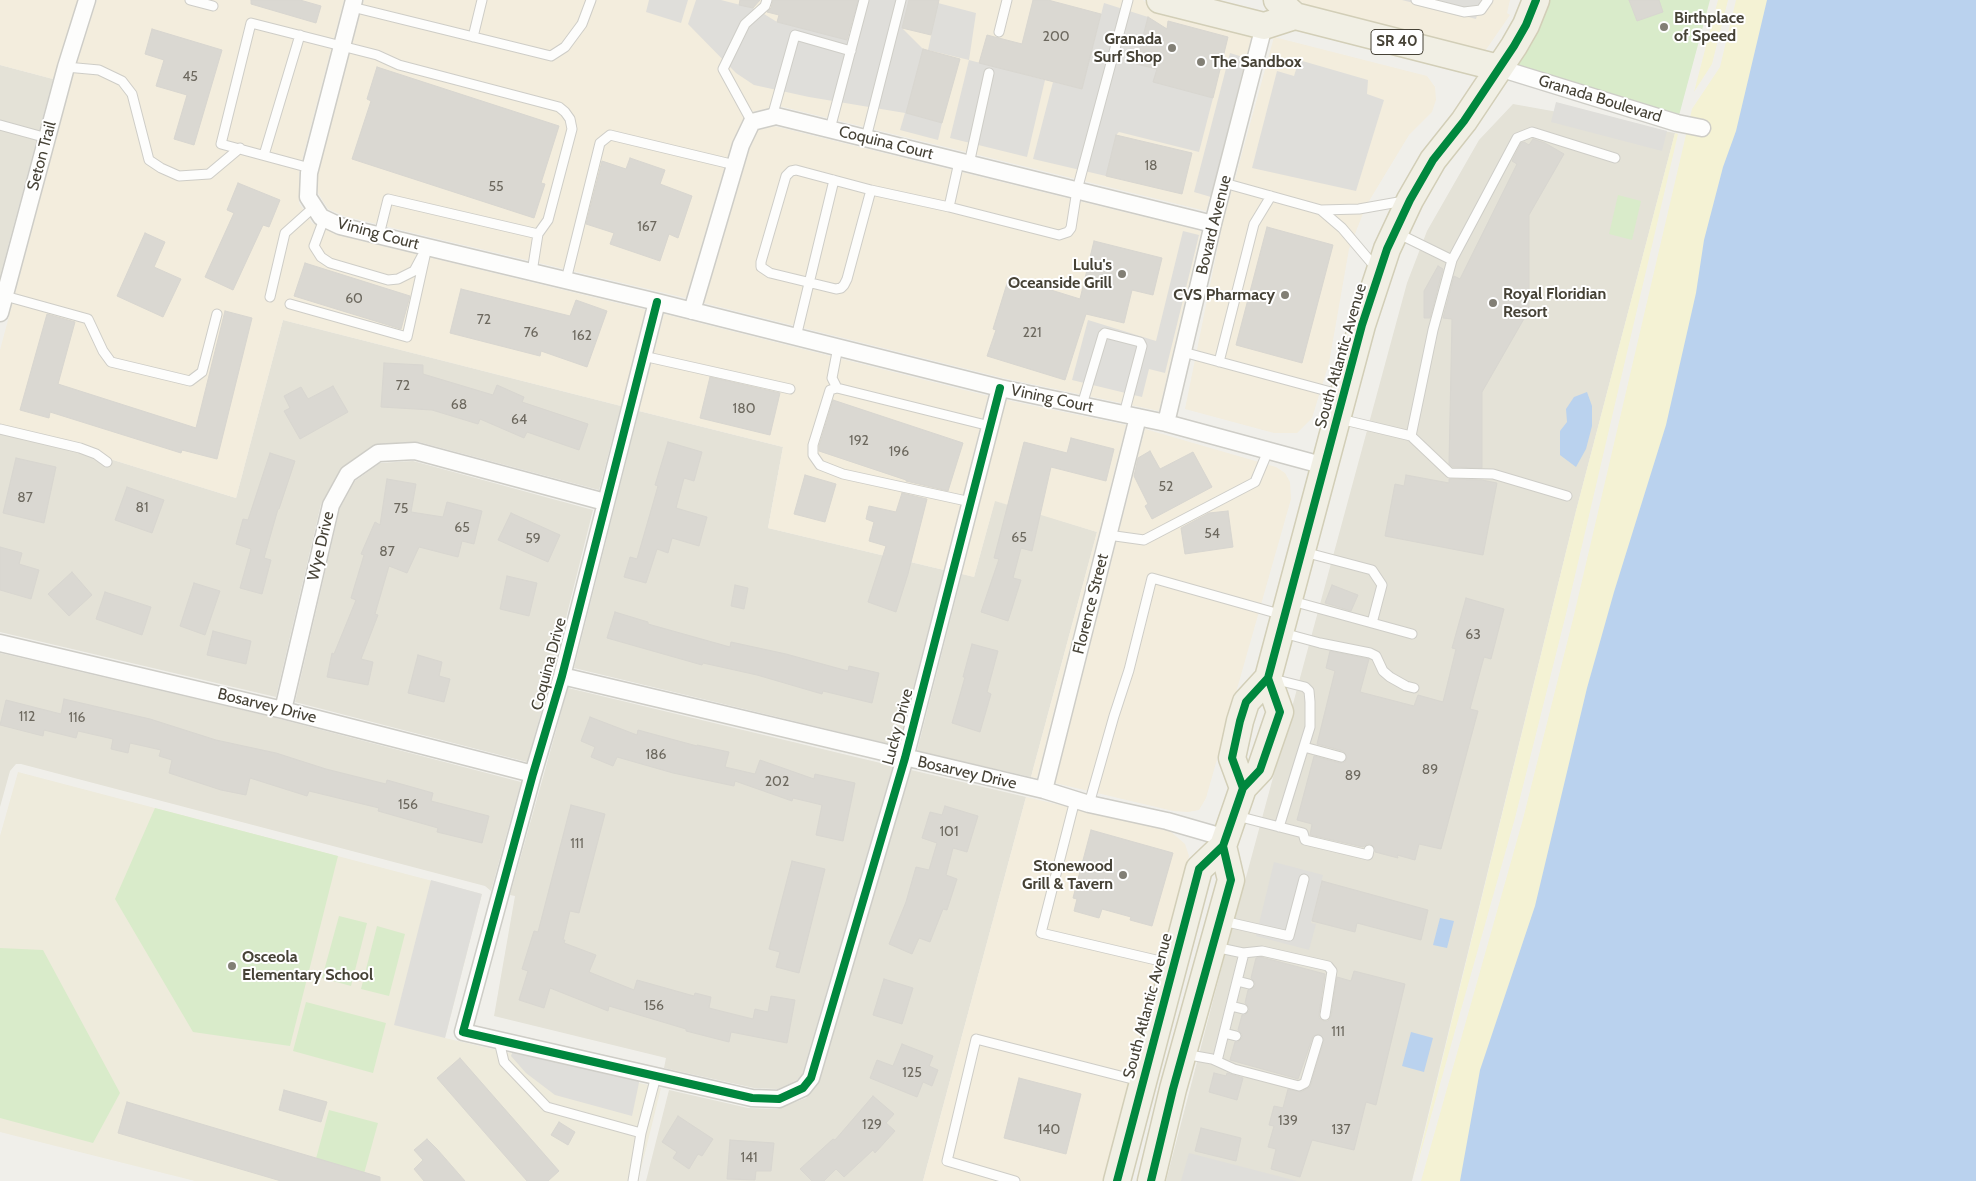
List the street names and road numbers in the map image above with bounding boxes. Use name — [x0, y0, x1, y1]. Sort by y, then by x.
road number: SR 40 — [1371, 30, 1423, 54]
street label: Granada Boulevard — [1536, 71, 1664, 127]
street label: Seton Trail — [24, 119, 60, 193]
street label: Coquina Court — [837, 122, 935, 164]
street label: Bovard Avenue — [1192, 173, 1236, 277]
street label: Vining Court — [335, 214, 421, 254]
street label: South Atlantic Avenue — [1311, 281, 1371, 431]
street label: Vining Court — [1009, 381, 1095, 417]
street label: Wye Drive — [304, 509, 338, 583]
street label: Florence Street — [1069, 552, 1113, 656]
street label: Coquina Drive — [527, 616, 571, 712]
street label: Bosarvey Drive — [216, 684, 318, 728]
street label: Lucky Drive — [879, 687, 917, 767]
street label: Bosarvey Drive — [916, 752, 1018, 794]
street label: South Atlantic Avenue — [1119, 931, 1177, 1081]

